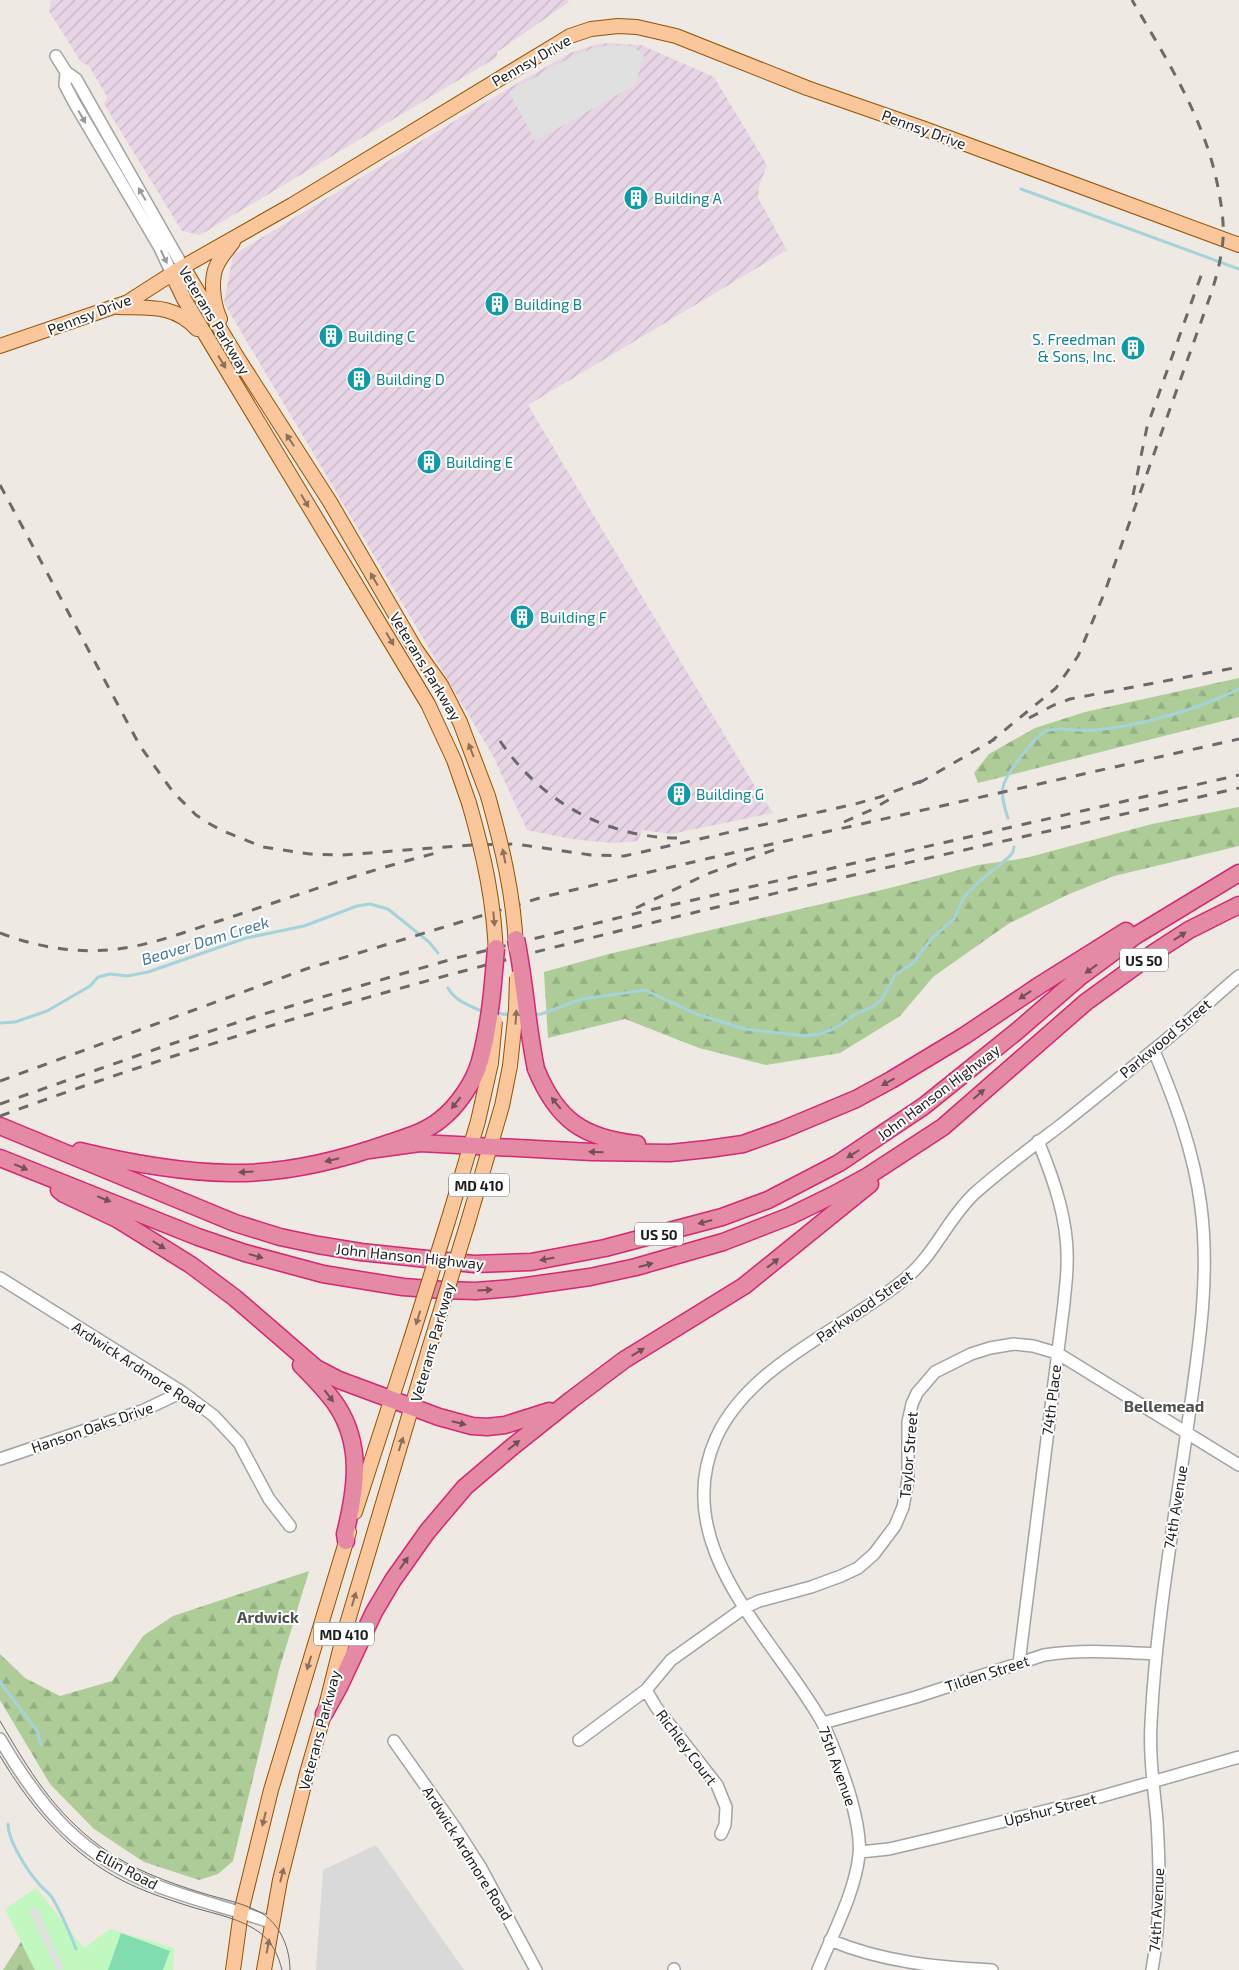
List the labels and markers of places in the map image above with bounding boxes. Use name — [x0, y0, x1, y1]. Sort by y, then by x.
building icon: Building A — [623, 185, 649, 211]
place label: Building A — [654, 189, 722, 207]
building icon: Building B — [484, 291, 510, 317]
place label: Building B — [514, 295, 582, 313]
building icon: Building C — [318, 323, 344, 349]
place label: Building C — [348, 327, 416, 345]
place label: S. Freedman & Sons, Inc. — [1032, 330, 1116, 365]
building icon: S. Freedman & Sons, Inc. — [1120, 335, 1146, 361]
building icon: Building D — [346, 366, 372, 392]
place label: Building D — [376, 370, 445, 388]
building icon: Building E — [416, 449, 442, 475]
place label: Building E — [446, 453, 513, 471]
building icon: Building F — [509, 604, 535, 630]
place label: Building F — [540, 608, 607, 626]
building icon: Building G — [666, 781, 692, 807]
place label: Building G — [696, 785, 764, 803]

